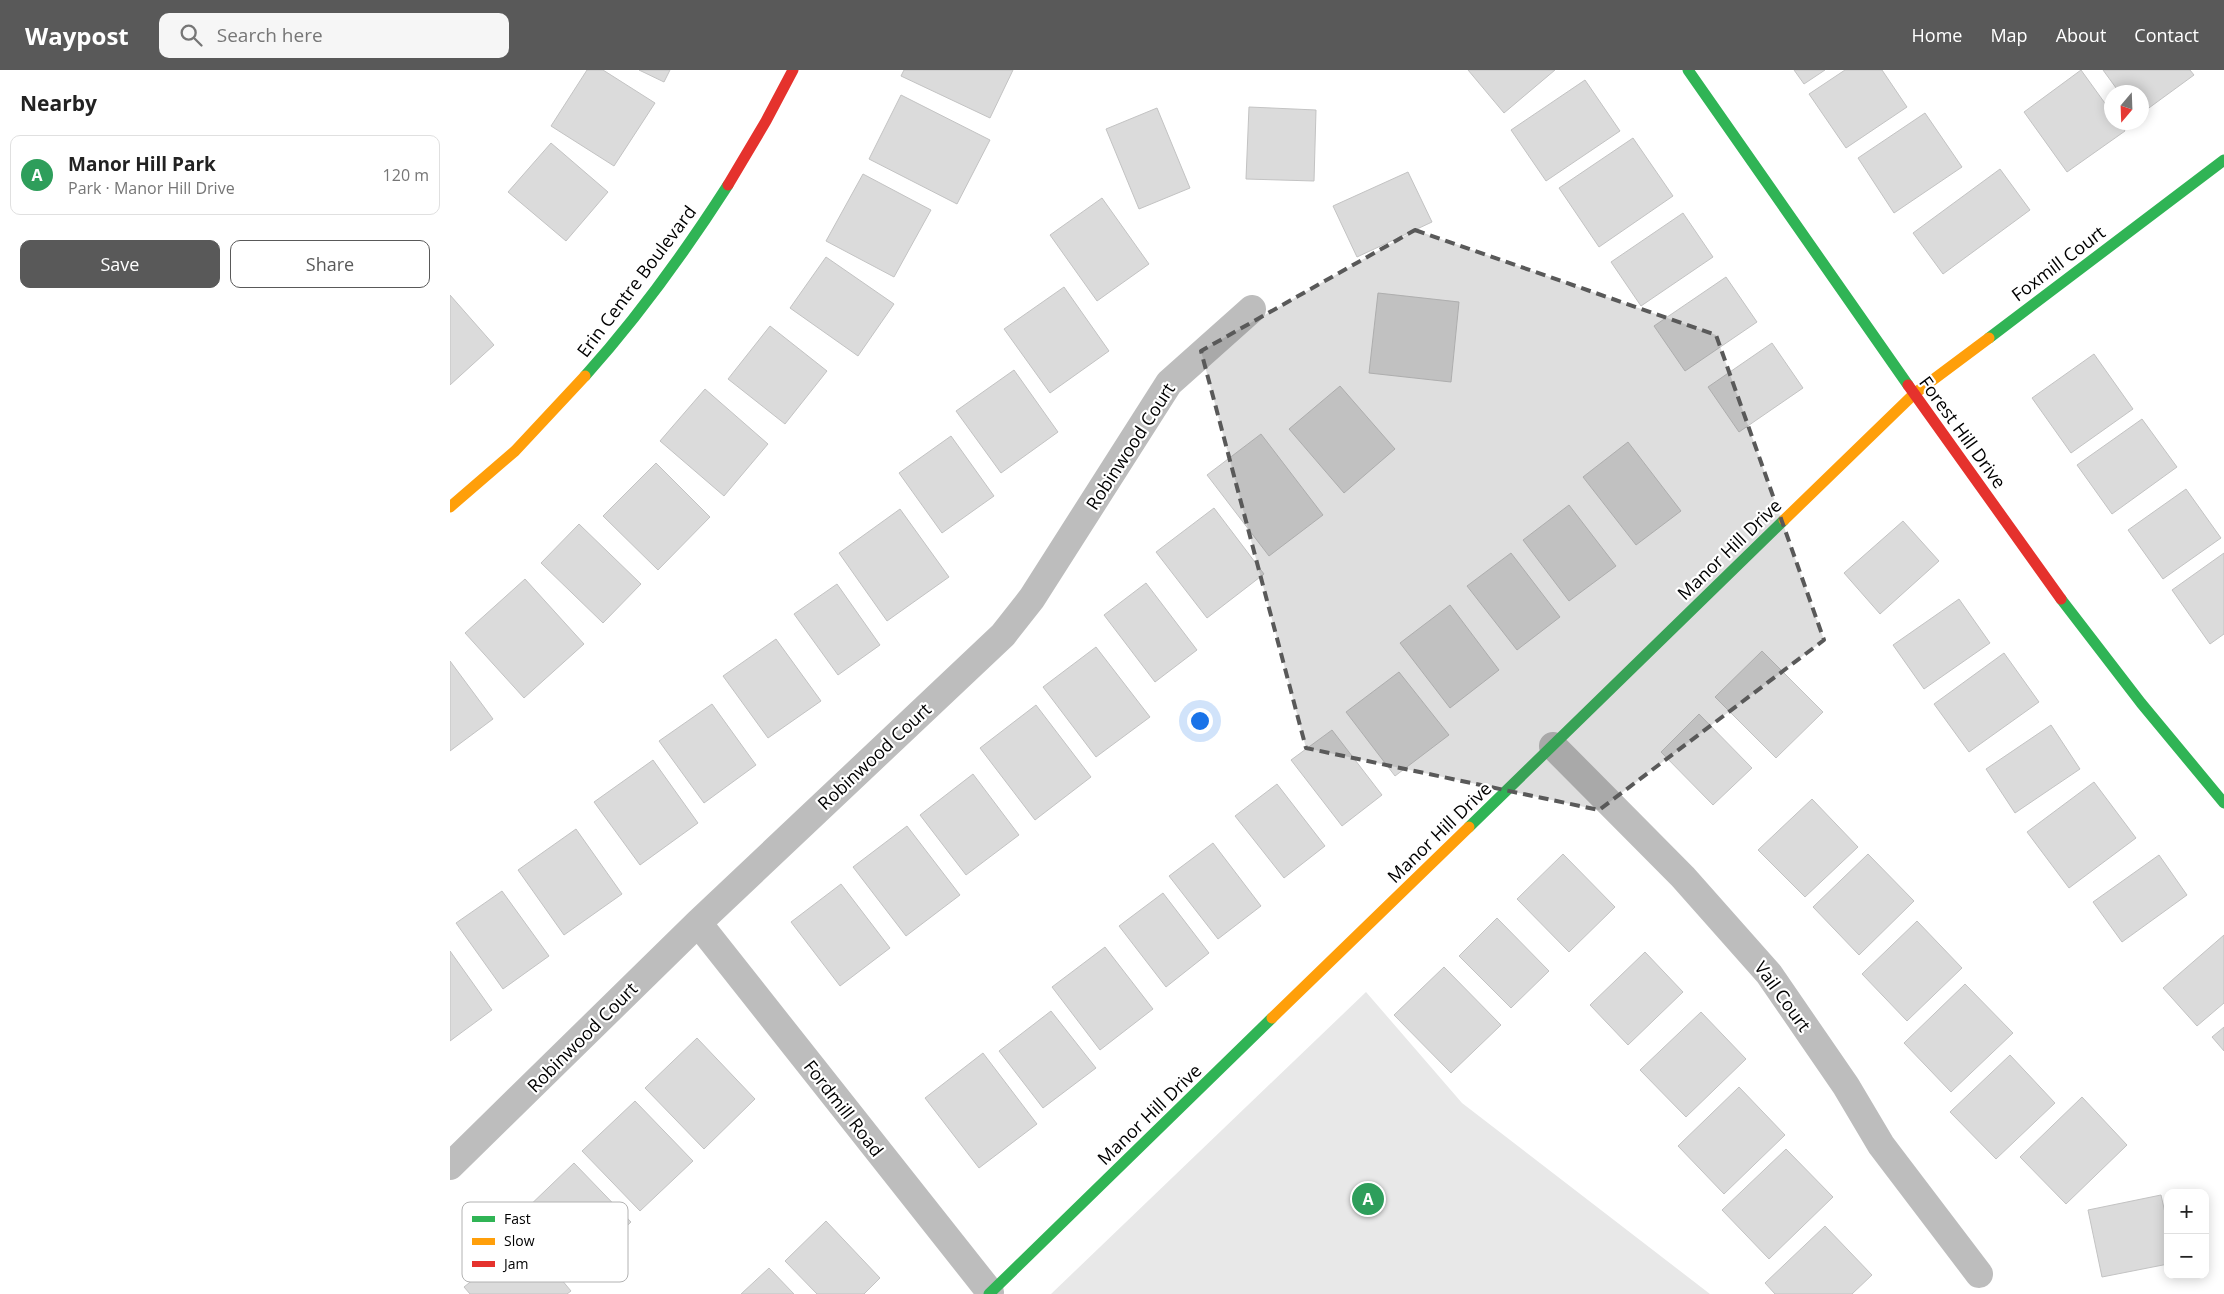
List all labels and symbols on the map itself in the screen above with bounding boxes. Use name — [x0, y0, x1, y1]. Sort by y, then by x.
north arrow — [2104, 85, 2149, 130]
street label: Erin Centre Boulevard — [571, 200, 701, 362]
street label: Foxmill Court — [2006, 220, 2110, 306]
street label: Forest Hill Drive — [1914, 371, 2012, 493]
street label: Robinwood Court — [1080, 378, 1180, 514]
street label: Manor Hill Drive — [1672, 493, 1786, 605]
street label: Robinwood Court — [812, 697, 936, 815]
your location — [1187, 708, 1213, 734]
street label: Manor Hill Drive — [1382, 776, 1496, 888]
street label: Vail Court — [1749, 956, 1817, 1036]
street label: Robinwood Court — [522, 977, 642, 1097]
street label: Fordmill Road — [799, 1055, 889, 1161]
street label: Manor Hill Drive — [1092, 1058, 1206, 1170]
pin: A — [1352, 1180, 1384, 1218]
legend — [462, 1202, 628, 1282]
text: Fast — [504, 1209, 531, 1228]
text: Slow — [504, 1231, 535, 1250]
text: Jam — [502, 1254, 529, 1273]

